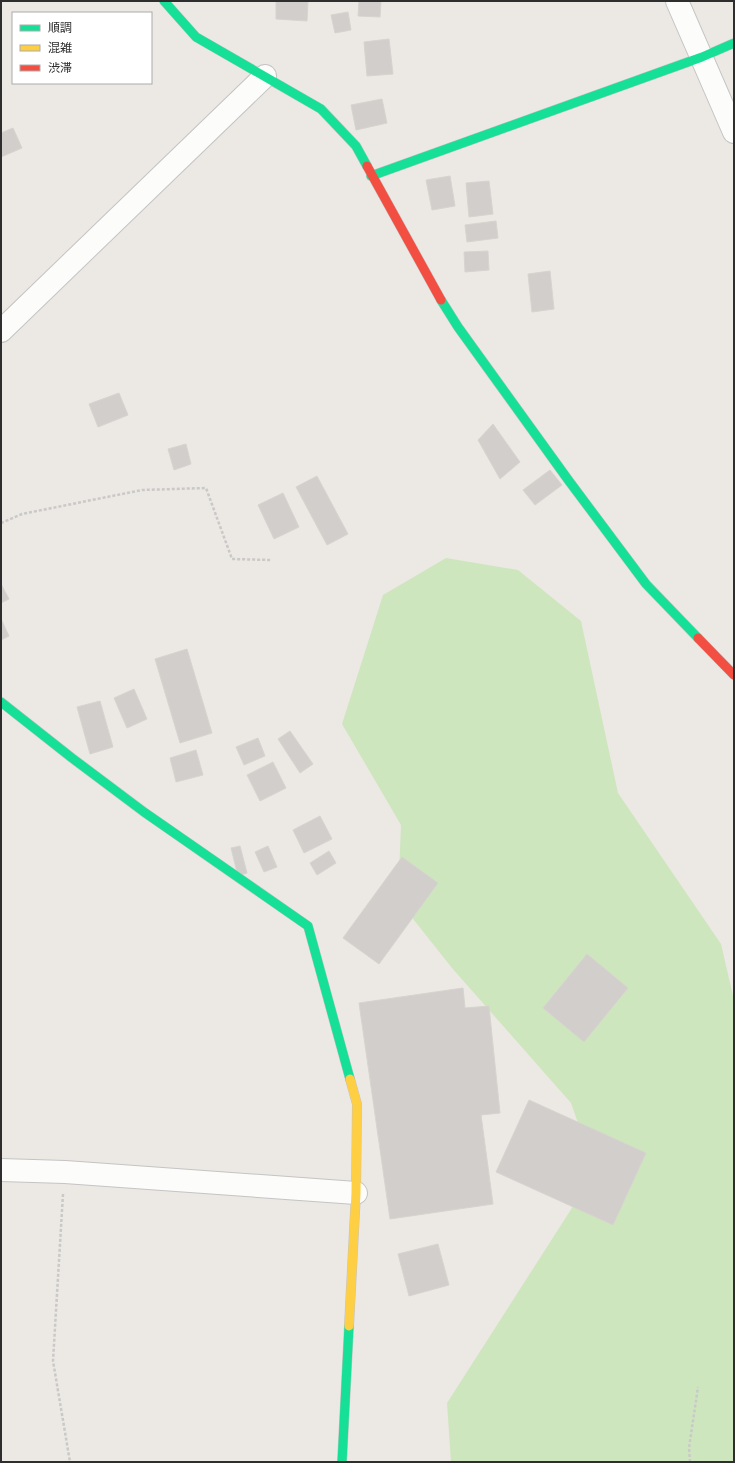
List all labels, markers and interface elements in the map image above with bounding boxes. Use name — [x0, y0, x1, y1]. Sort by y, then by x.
legend — [12, 12, 152, 84]
text: 順調 — [48, 19, 72, 36]
text: 混雑 — [48, 39, 72, 56]
text: 渋滞 — [48, 59, 72, 76]

